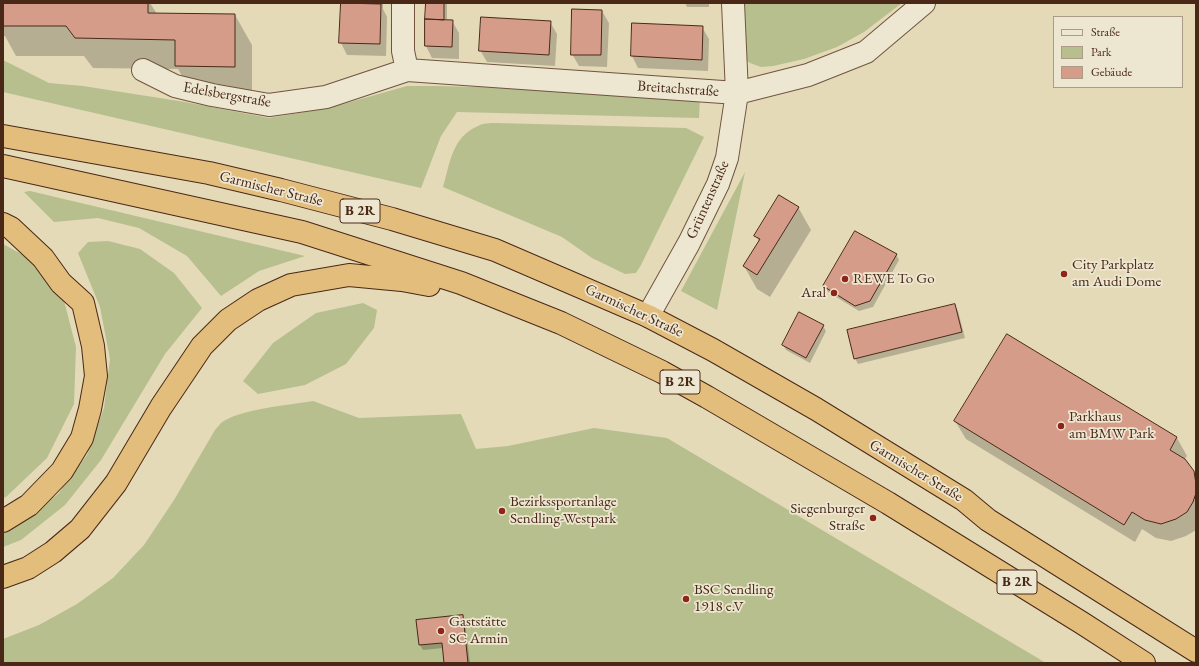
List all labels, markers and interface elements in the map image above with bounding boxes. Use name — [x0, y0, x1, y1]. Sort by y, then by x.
legend — [1053, 16, 1183, 88]
text: Straße — [1091, 24, 1120, 40]
text: Park — [1091, 44, 1111, 60]
text: Gebäude — [1091, 64, 1132, 80]
street label: Breitachstraße — [637, 77, 719, 101]
street label: Edelsbergstraße — [182, 78, 272, 112]
street label: Grüntenstraße — [683, 158, 733, 242]
street label: Garmischer Straße — [217, 167, 325, 211]
road number: B 2R — [340, 199, 380, 223]
place label: City Parkplatz am Audi Dome — [1072, 256, 1161, 291]
marker: City Parkplatz am Audi Dome — [1059, 269, 1069, 279]
place label: REWE To Go — [853, 270, 935, 288]
marker: REWE To Go — [840, 274, 850, 284]
street label: Garmischer Straße — [582, 280, 686, 342]
place label: Aral — [801, 284, 826, 302]
marker: Aral — [829, 288, 839, 298]
road number: B 2R — [660, 370, 700, 394]
place label: Parkhaus am BMW Park — [1069, 408, 1154, 443]
marker: Parkhaus am BMW Park — [1056, 421, 1066, 431]
street label: Garmischer Straße — [866, 436, 966, 506]
place label: Bezirkssportanlage Sendling-Westpark — [510, 493, 617, 528]
place label: Siegenburger Straße — [790, 500, 865, 535]
marker: Bezirkssportanlage Sendling-Westpark — [497, 506, 507, 516]
marker: Siegenburger Straße — [868, 513, 878, 523]
road number: B 2R — [997, 570, 1037, 594]
place label: BSC Sendling 1918 e.V — [694, 581, 773, 616]
marker: BSC Sendling 1918 e.V — [681, 594, 691, 604]
place label: Gaststätte SC Armin — [449, 613, 508, 648]
marker: Gaststätte SC Armin — [436, 626, 446, 636]

